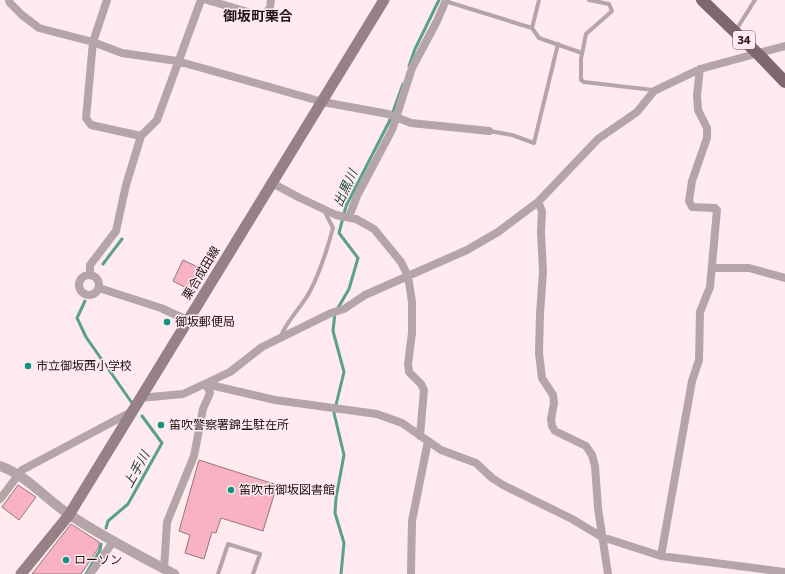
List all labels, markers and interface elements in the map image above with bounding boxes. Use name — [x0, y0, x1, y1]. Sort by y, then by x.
district label: 御坂町栗合 — [223, 7, 293, 24]
road number: 34 — [733, 31, 755, 49]
water label: 出黒川 — [330, 165, 361, 209]
street label: 栗合成田線 — [179, 243, 222, 302]
place label: 御坂郵便局 — [175, 314, 235, 328]
marker: 御坂郵便局 — [162, 317, 172, 327]
place label: 市立御坂西小学校 — [36, 358, 132, 372]
marker: 市立御坂西小学校 — [23, 361, 33, 371]
place label: 笛吹警察署錦生駐在所 — [169, 417, 289, 431]
marker: 笛吹警察署錦生駐在所 — [156, 420, 166, 430]
water label: 上手川 — [120, 446, 153, 490]
place label: 笛吹市御坂図書館 — [239, 482, 335, 496]
marker: 笛吹市御坂図書館 — [226, 485, 236, 495]
place label: ローソン — [74, 552, 122, 566]
marker: ローソン — [61, 555, 71, 565]

